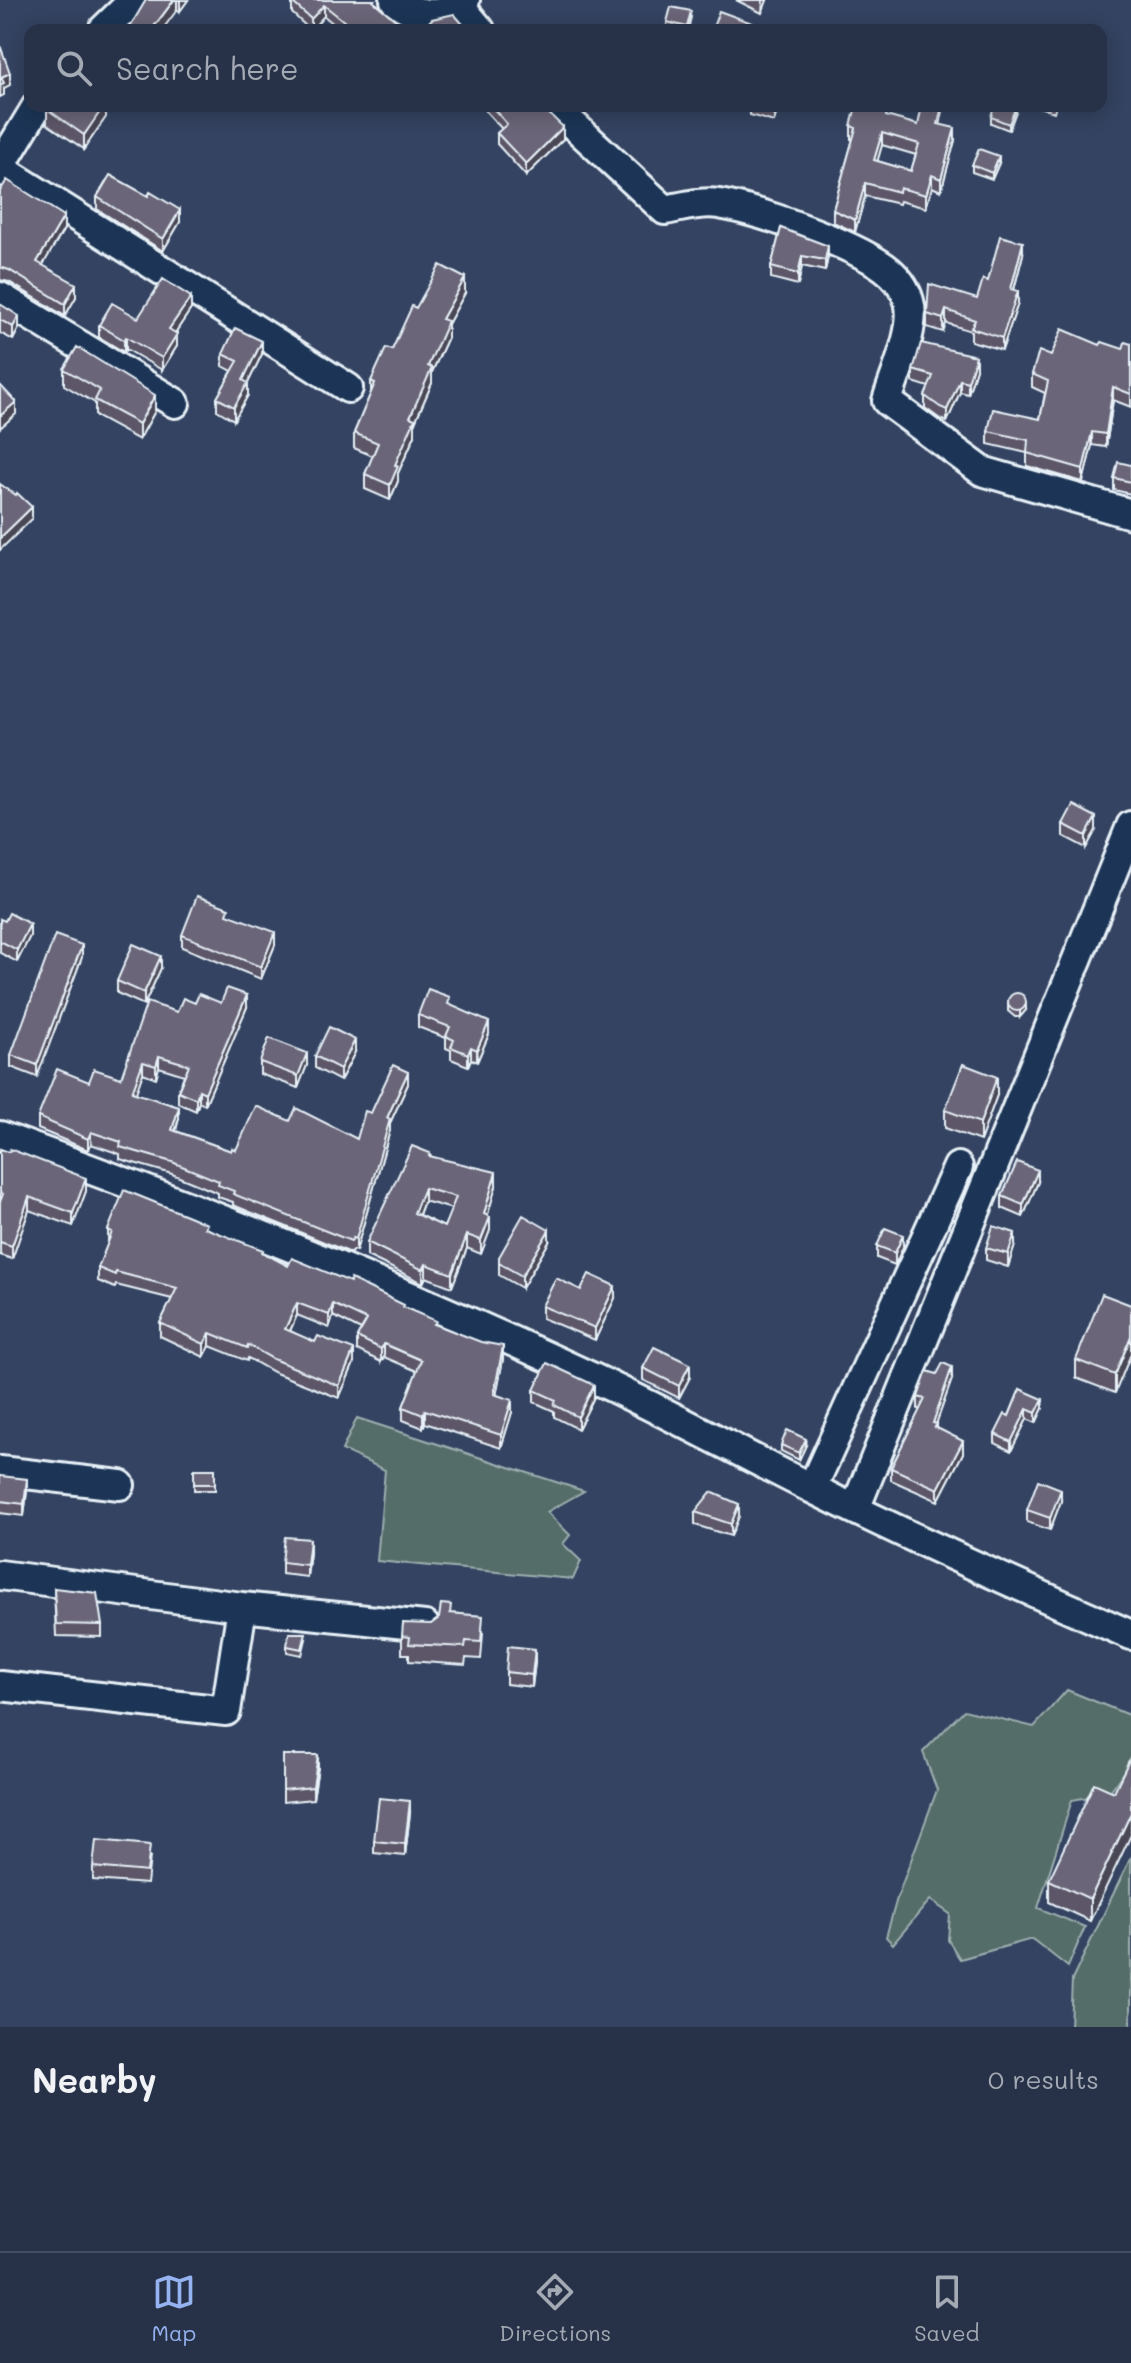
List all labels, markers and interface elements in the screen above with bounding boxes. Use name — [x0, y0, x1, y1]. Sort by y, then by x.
search box — [24, 24, 1107, 112]
icon: search — [52, 46, 96, 90]
text: Search here — [116, 48, 299, 88]
text: Nearby — [32, 2057, 157, 2102]
text: 0 results — [988, 2062, 1099, 2096]
tab: Map — [152, 2270, 196, 2347]
tab: Directions — [499, 2270, 611, 2347]
tab: Saved — [914, 2270, 979, 2347]

